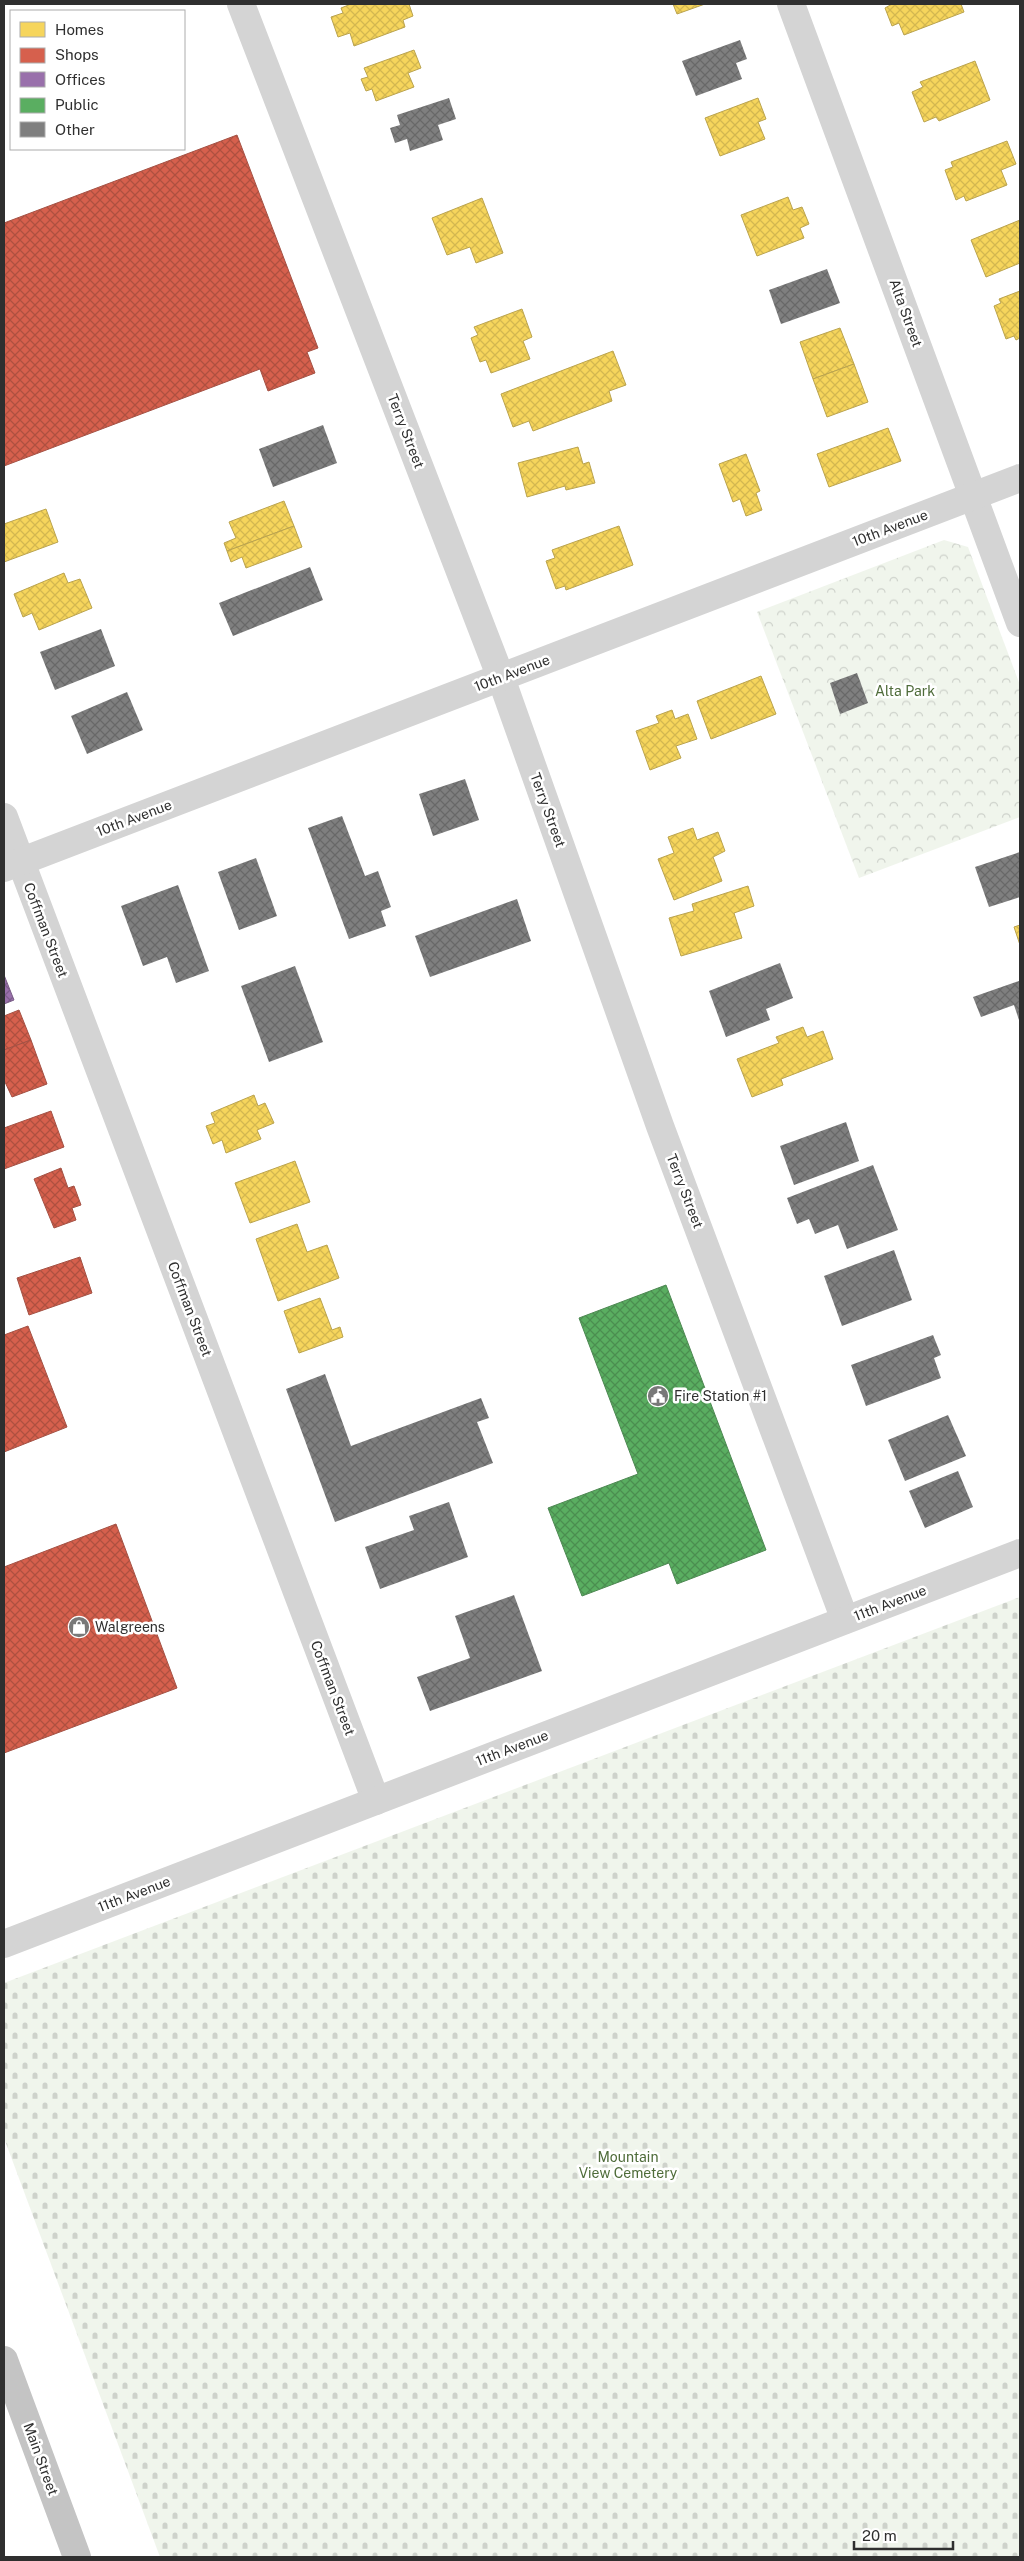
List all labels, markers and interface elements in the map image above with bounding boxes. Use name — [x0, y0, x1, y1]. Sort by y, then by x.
legend — [10, 10, 185, 150]
text: Homes — [55, 21, 104, 38]
text: Shops — [55, 46, 99, 63]
text: Offices — [55, 71, 105, 88]
text: Public — [55, 96, 99, 113]
text: Other — [55, 121, 95, 138]
street label: Alta Street — [886, 277, 926, 349]
street label: Terry Street — [385, 392, 427, 470]
street label: 10th Avenue — [850, 506, 930, 550]
street label: 10th Avenue — [472, 651, 552, 695]
park label: Alta Park — [875, 683, 935, 699]
street label: Terry Street — [527, 771, 569, 849]
street label: 10th Avenue — [94, 796, 174, 840]
street label: Coffman Street — [21, 880, 71, 980]
street label: Terry Street — [664, 1152, 706, 1230]
street label: Coffman Street — [165, 1259, 215, 1359]
public building icon: Fire Station #1 — [646, 1384, 670, 1408]
place label: Fire Station #1 — [674, 1388, 767, 1404]
street label: 11th Avenue — [851, 1582, 929, 1624]
shop icon: Walgreens — [67, 1615, 91, 1639]
place label: Walgreens — [95, 1619, 165, 1635]
street label: Coffman Street — [308, 1638, 358, 1738]
street label: 11th Avenue — [473, 1727, 551, 1769]
street label: 11th Avenue — [95, 1873, 173, 1915]
park label: Mountain View Cemetery — [579, 2149, 678, 2181]
street label: Main Street — [20, 2421, 62, 2497]
scale bar — [854, 2518, 953, 2550]
text: 20 m — [862, 2527, 897, 2544]

